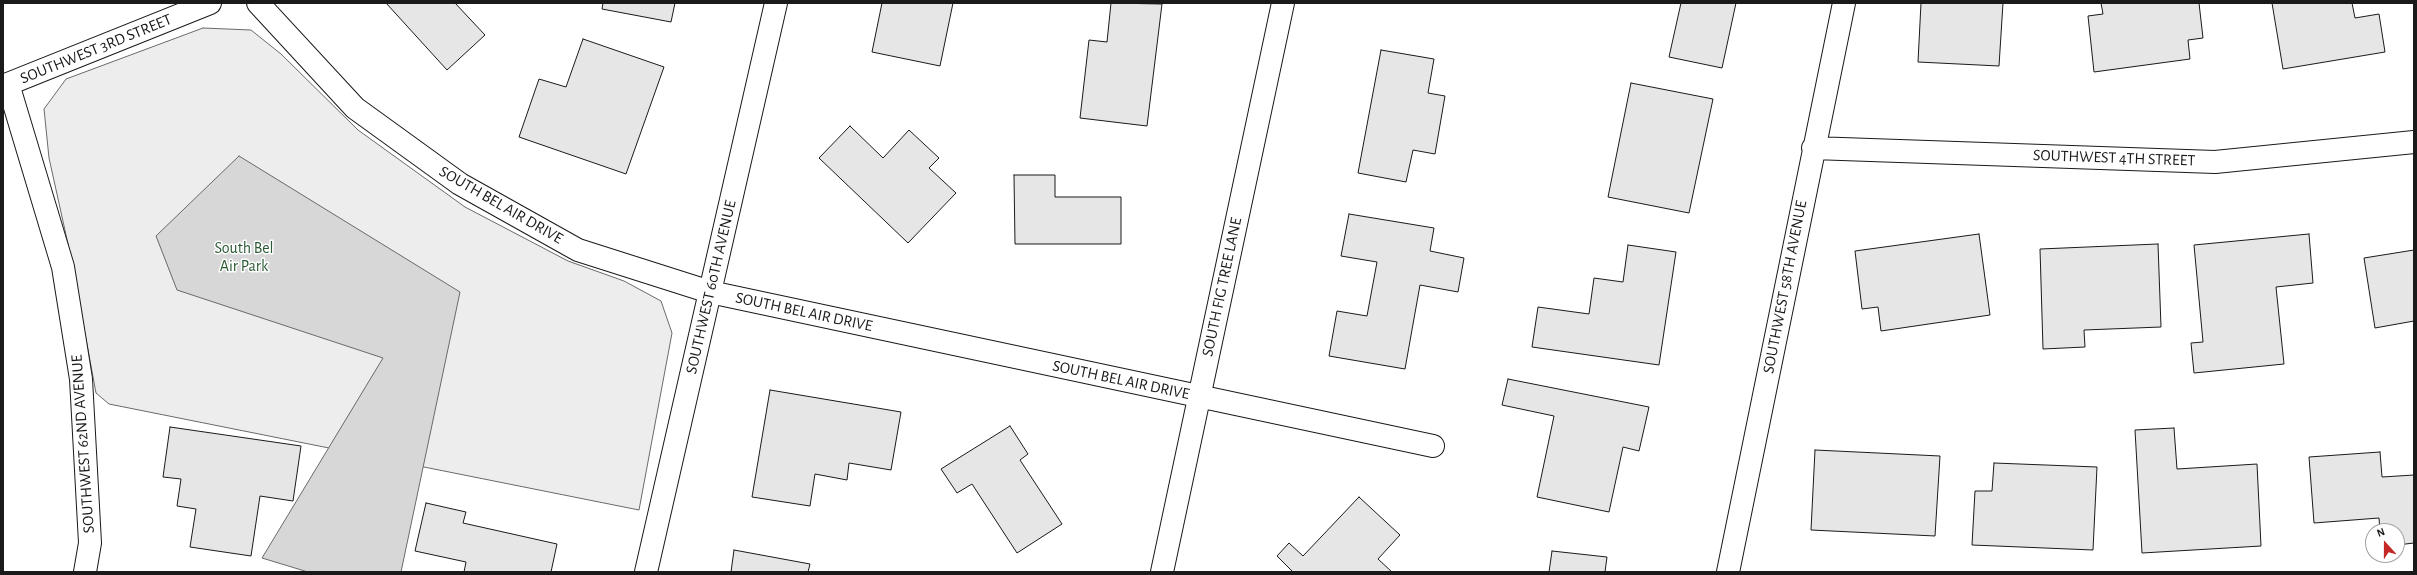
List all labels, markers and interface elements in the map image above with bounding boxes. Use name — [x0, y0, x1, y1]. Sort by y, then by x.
street label: SOUTHWEST 3RD STREET — [17, 10, 175, 88]
street label: SOUTHWEST 4TH STREET — [2033, 146, 2195, 170]
street label: SOUTH BEL AIR DRIVE — [436, 162, 566, 248]
street label: SOUTHWEST 60TH AVENUE — [682, 198, 740, 376]
street label: SOUTHWEST 58TH AVENUE — [1759, 199, 1811, 375]
street label: SOUTH FIG TREE LANE — [1198, 216, 1246, 358]
park label: South Bel Air Park — [214, 238, 274, 276]
street label: SOUTH BEL AIR DRIVE — [734, 288, 874, 336]
street label: SOUTHWEST 62ND AVENUE — [67, 354, 99, 534]
street label: SOUTH BEL AIR DRIVE — [1051, 356, 1191, 404]
north arrow — [2365, 523, 2405, 563]
text: N — [2375, 526, 2386, 539]

